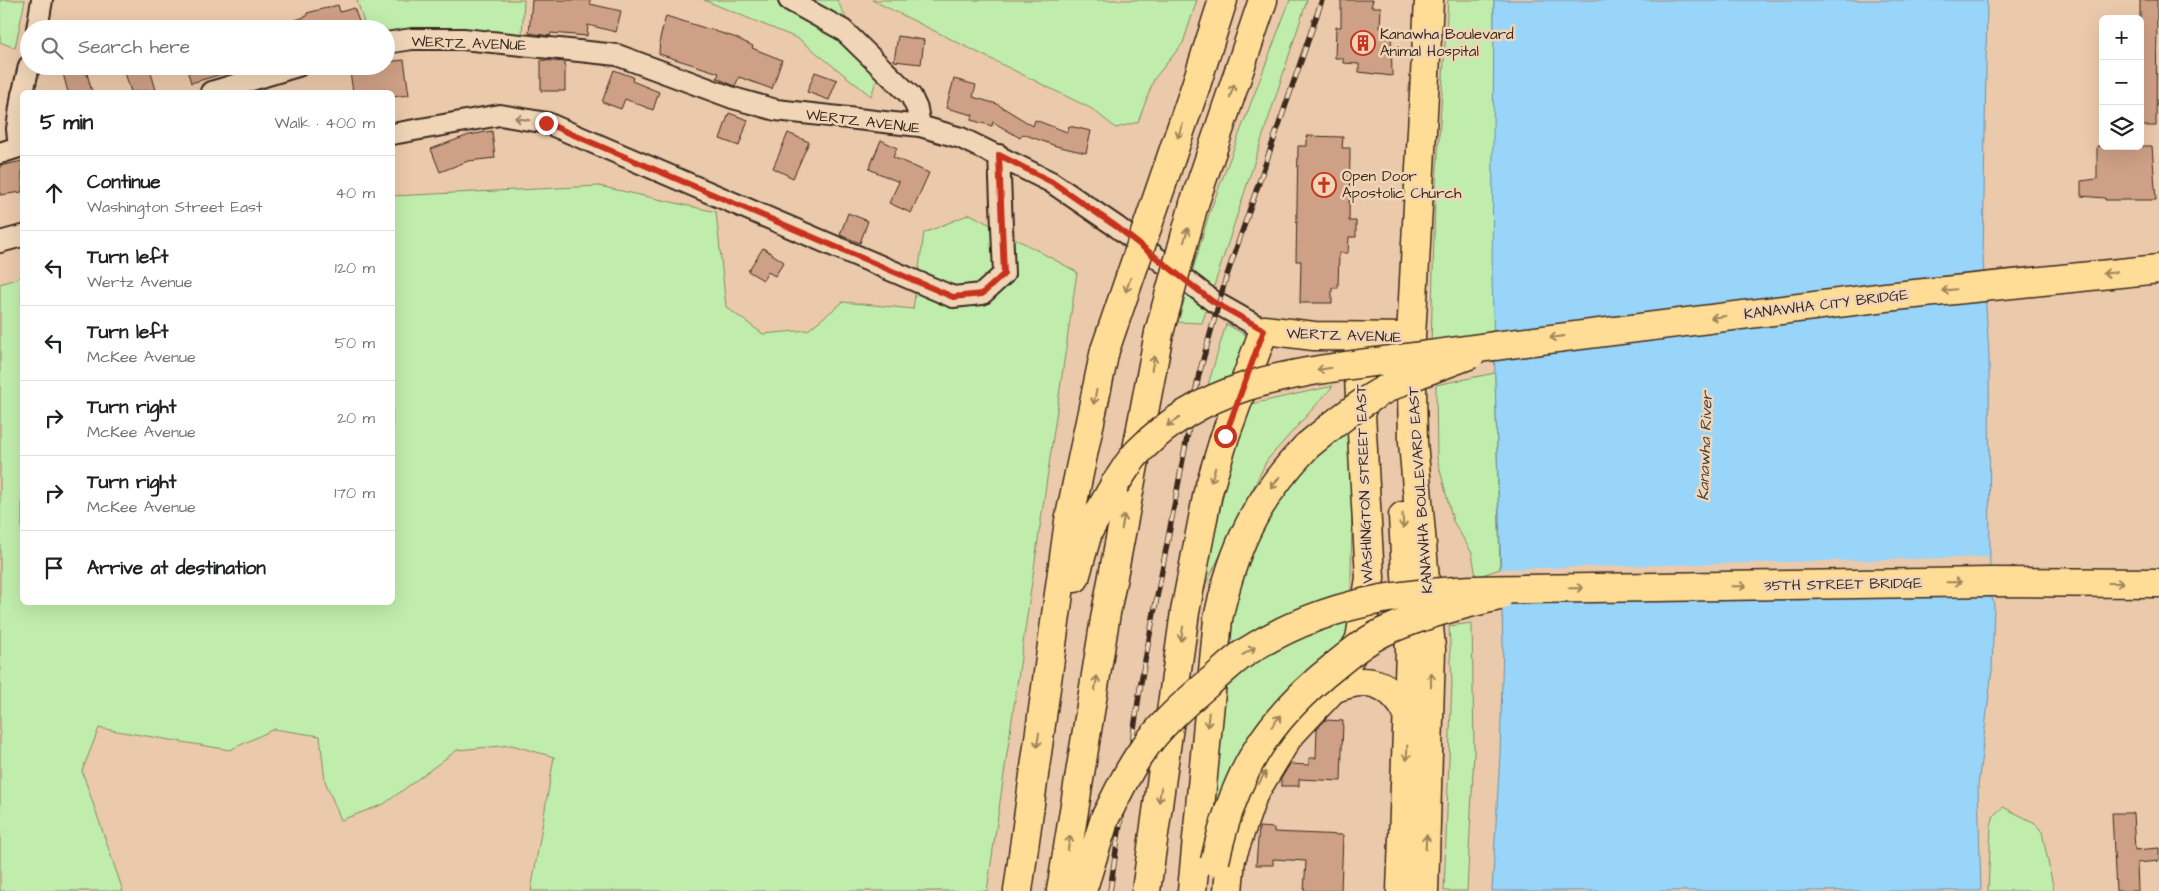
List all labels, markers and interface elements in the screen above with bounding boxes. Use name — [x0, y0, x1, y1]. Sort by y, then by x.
map controls — [2099, 15, 2144, 150]
button: + — [2099, 15, 2144, 60]
search box — [20, 20, 395, 75]
place label: Kanawha Boulevard Animal Hospital — [1380, 24, 1514, 62]
building icon: Kanawha Boulevard Animal Hospital — [1350, 30, 1376, 56]
street label: WERTZ AVENUE — [411, 31, 527, 56]
icon: search — [38, 34, 66, 62]
text: Search here — [78, 34, 190, 61]
button: − — [2099, 60, 2144, 105]
one-way arrow — [1228, 84, 1237, 100]
street label: WERTZ AVENUE — [804, 104, 922, 139]
button: layers — [2099, 105, 2144, 150]
text: 5 min — [40, 108, 93, 137]
text: Walk · 400 m — [274, 112, 375, 134]
route end — [535, 112, 558, 135]
one-way arrow — [515, 113, 531, 123]
one-way arrow — [1175, 122, 1184, 138]
place label: Open Door Apostolic Church — [1342, 166, 1462, 204]
text: Continue — [87, 169, 161, 196]
church icon: Open Door Apostolic Church — [1311, 172, 1337, 198]
icon: ahead — [40, 179, 68, 207]
text: 40 m — [335, 182, 375, 204]
text: Washington Street East — [87, 196, 263, 218]
one-way arrow — [1181, 227, 1191, 243]
text: Turn left — [87, 244, 168, 271]
icon: left — [40, 254, 68, 282]
text: 120 m — [335, 257, 375, 279]
one-way arrow — [2103, 268, 2119, 277]
text: Wertz Avenue — [87, 271, 192, 293]
one-way arrow — [1123, 276, 1132, 292]
street label: KANAWHA CITY BRIDGE — [1743, 284, 1910, 325]
one-way arrow — [1941, 285, 1957, 295]
one-way arrow — [1710, 312, 1726, 322]
text: Turn left — [87, 319, 168, 346]
street label: WERTZ AVENUE — [1286, 323, 1402, 348]
icon: left — [40, 329, 68, 357]
text: 50 m — [335, 332, 375, 354]
one-way arrow — [1549, 333, 1565, 343]
text: McKee Avenue — [87, 346, 196, 368]
one-way arrow — [1148, 355, 1158, 371]
one-way arrow — [1317, 365, 1333, 375]
street label: WASHINGTON STREET EAST — [1351, 383, 1378, 584]
street label: KANAWHA BOULEVARD EAST — [1403, 385, 1438, 594]
one-way arrow — [1090, 389, 1099, 405]
water label: Kanawha River — [1692, 389, 1718, 501]
text: Turn right — [87, 394, 176, 421]
icon: right — [40, 404, 68, 432]
text: 20 m — [337, 407, 375, 429]
one-way arrow — [1166, 417, 1180, 427]
text: McKee Avenue — [87, 421, 196, 443]
route start — [1214, 425, 1237, 448]
one-way arrow — [1208, 467, 1218, 483]
text: Turn right — [87, 469, 176, 496]
one-way arrow — [1270, 476, 1280, 490]
icon: right — [40, 479, 68, 507]
text: 170 m — [334, 482, 375, 504]
text: McKee Avenue — [87, 496, 196, 518]
one-way arrow — [1398, 512, 1407, 528]
one-way arrow — [1118, 515, 1128, 531]
icon: arrive — [40, 554, 68, 582]
text: Arrive at destination — [87, 555, 266, 582]
street label: 35TH STREET BRIDGE — [1764, 573, 1922, 596]
one-way arrow — [1945, 578, 1961, 587]
one-way arrow — [2108, 578, 2124, 588]
one-way arrow — [1730, 581, 1746, 590]
one-way arrow — [1568, 583, 1584, 593]
one-way arrow — [1177, 626, 1187, 642]
one-way arrow — [1242, 645, 1256, 655]
one-way arrow — [1426, 672, 1436, 688]
one-way arrow — [1091, 675, 1101, 691]
one-way arrow — [1203, 711, 1213, 727]
one-way arrow — [1270, 715, 1281, 728]
one-way arrow — [1033, 732, 1043, 748]
one-way arrow — [1402, 745, 1411, 761]
one-way arrow — [1257, 771, 1267, 786]
one-way arrow — [1154, 787, 1164, 803]
one-way arrow — [1065, 835, 1075, 851]
one-way arrow — [1422, 835, 1431, 851]

